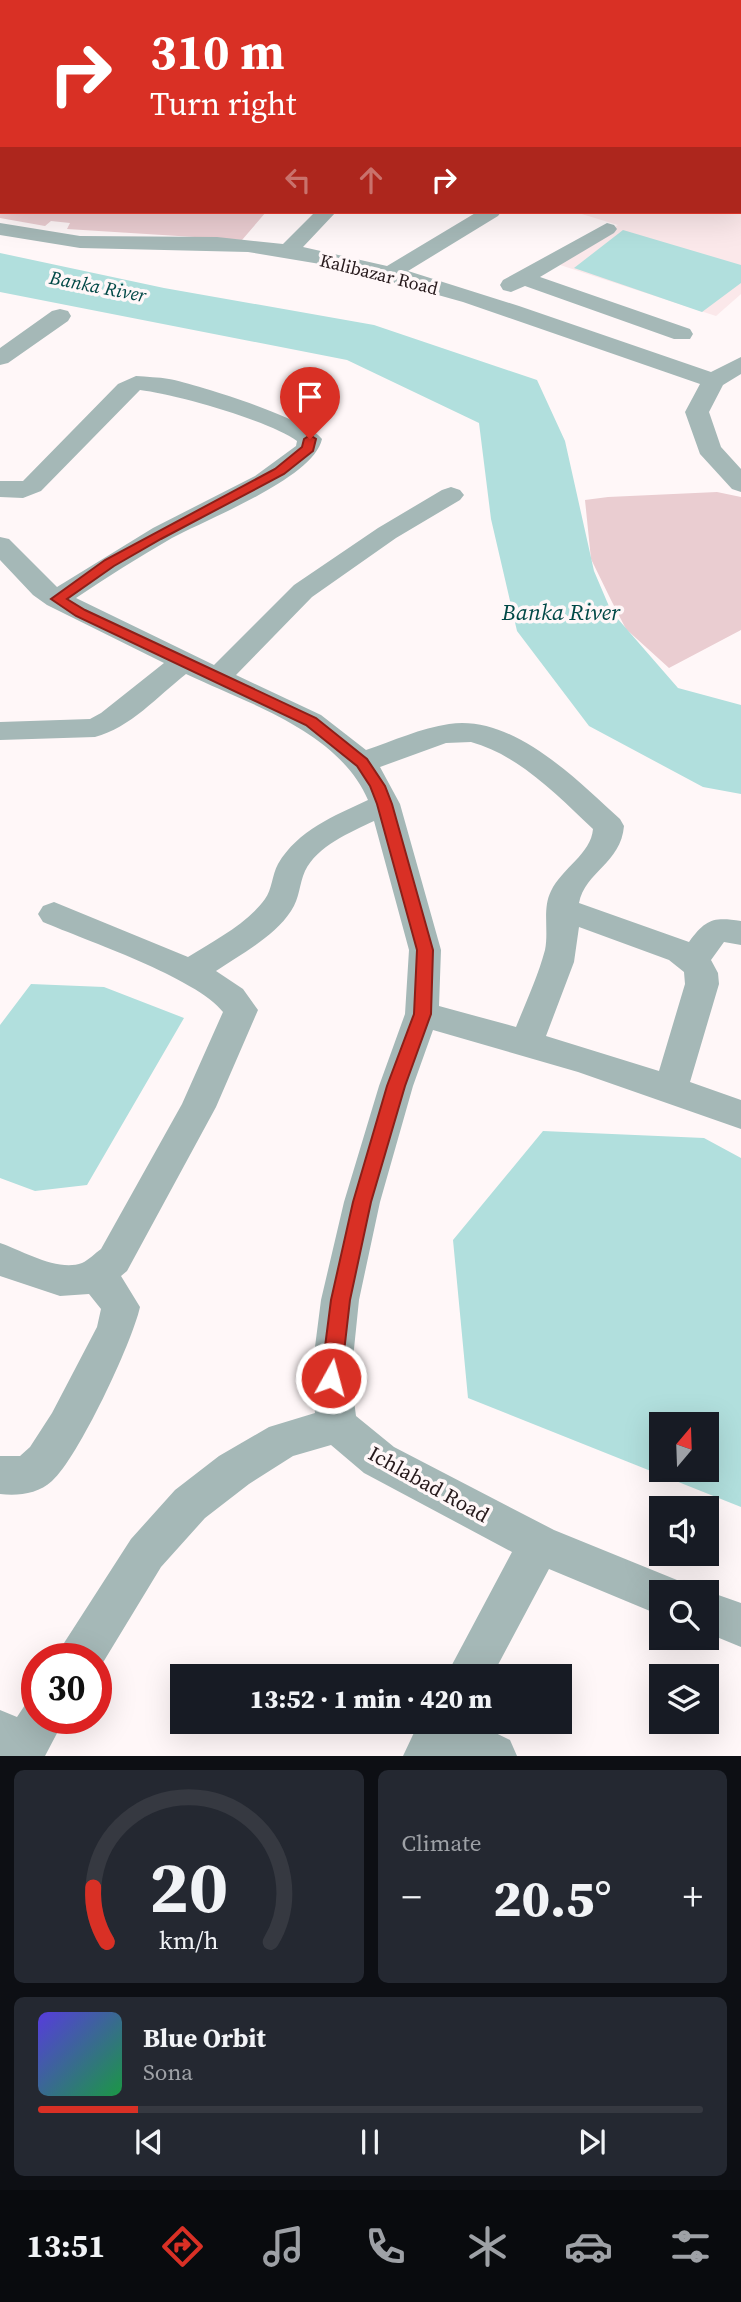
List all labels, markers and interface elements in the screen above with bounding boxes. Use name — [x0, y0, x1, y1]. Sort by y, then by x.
text: 310 m — [150, 18, 285, 85]
icon: right — [35, 28, 126, 119]
text: Turn right — [150, 82, 296, 126]
icon: left — [279, 161, 317, 199]
icon: ahead — [352, 161, 390, 199]
icon: right — [425, 161, 463, 199]
street label: Kalibazar Road — [317, 247, 441, 301]
water label: Banka River — [46, 264, 150, 308]
pin — [280, 367, 340, 439]
icon: arrive — [291, 378, 329, 416]
water label: Banka River — [501, 596, 621, 628]
position arrow — [294, 1341, 368, 1415]
north arrow — [649, 1412, 719, 1482]
map controls — [649, 1412, 719, 1734]
street label: Ichlabad Road — [363, 1439, 495, 1529]
button: sound — [649, 1496, 719, 1566]
button: search — [649, 1580, 719, 1650]
speed limit sign: 30 — [21, 1643, 112, 1734]
button: layers — [649, 1664, 719, 1734]
text: 13:52 · 1 min · 420 m — [250, 1681, 492, 1717]
text: Climate — [402, 1827, 481, 1859]
text: 20 — [149, 1838, 228, 1937]
text: 20.5° — [493, 1862, 612, 1933]
text: − — [402, 1871, 422, 1923]
text: + — [683, 1871, 703, 1923]
text: km/h — [159, 1923, 219, 1957]
text: Blue Orbit — [143, 2020, 266, 2056]
text: Sona — [143, 2056, 193, 2088]
icon: previous — [130, 2123, 168, 2161]
icon: pause — [351, 2123, 389, 2161]
icon: next — [573, 2123, 611, 2161]
icon: directions — [158, 2222, 207, 2271]
icon: music — [259, 2222, 308, 2271]
icon: phone — [361, 2222, 410, 2271]
icon: climate — [463, 2222, 512, 2271]
icon: car — [564, 2222, 613, 2271]
icon: filters — [666, 2222, 715, 2271]
text: 13:51 — [26, 2224, 105, 2268]

